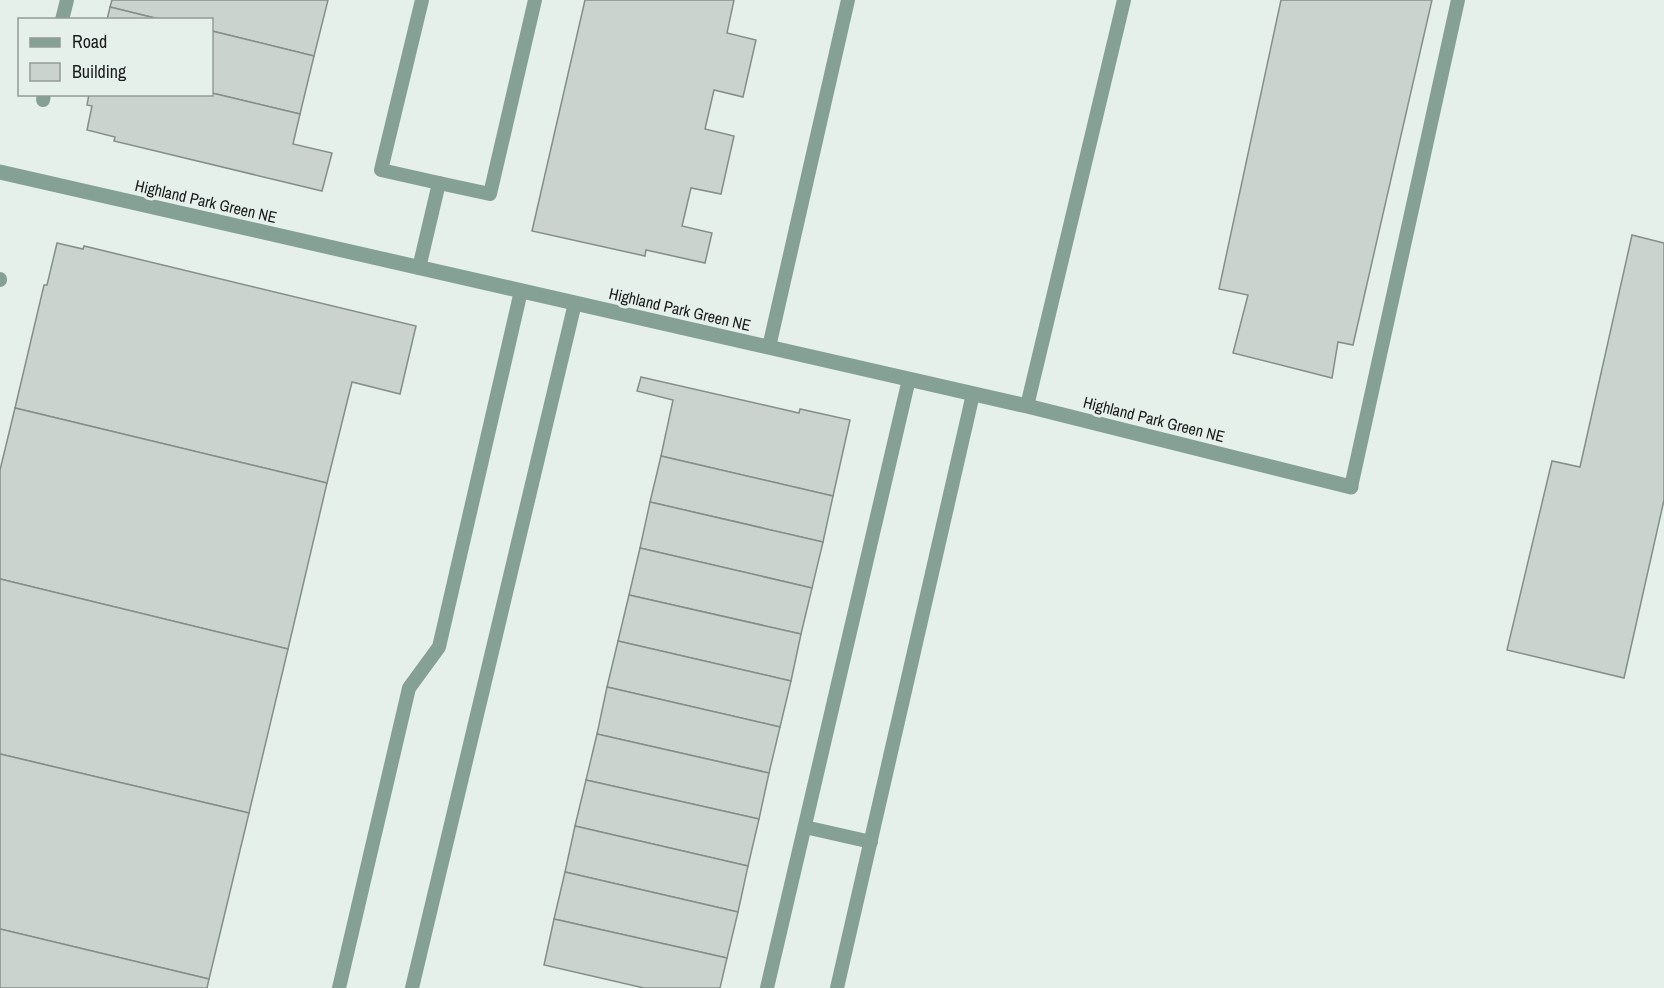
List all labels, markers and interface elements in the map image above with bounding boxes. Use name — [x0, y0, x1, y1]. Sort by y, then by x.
legend — [18, 18, 213, 96]
text: Road — [72, 29, 107, 54]
text: Building — [72, 59, 127, 84]
street label: Highland Park Green NE — [133, 174, 279, 228]
street label: Highland Park Green NE — [607, 282, 753, 336]
street label: Highland Park Green NE — [1081, 391, 1227, 447]

